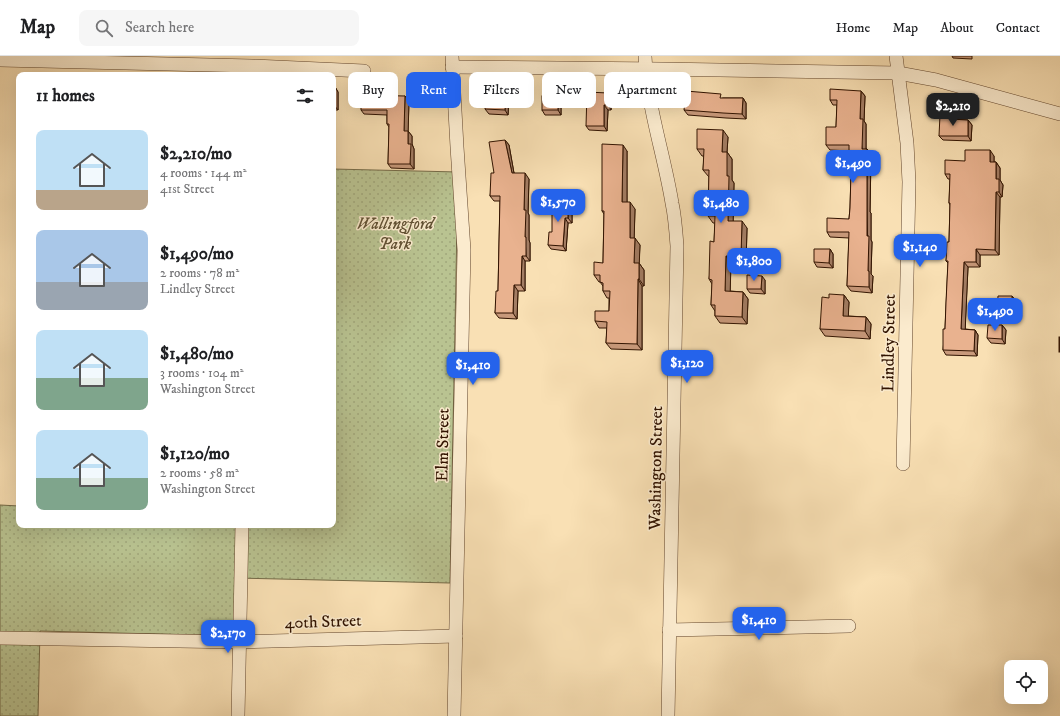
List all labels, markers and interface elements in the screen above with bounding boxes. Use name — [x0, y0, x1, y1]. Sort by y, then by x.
search box — [79, 10, 359, 46]
text: Map — [20, 16, 55, 39]
icon: search — [93, 17, 115, 39]
text: Search here — [125, 18, 194, 37]
text: Home — [836, 19, 870, 37]
text: Map — [892, 19, 918, 37]
text: About — [940, 19, 974, 37]
text: Contact — [996, 19, 1040, 37]
chip: Buy — [348, 72, 398, 108]
chip: Rent — [406, 72, 461, 108]
chip: Filters — [469, 72, 534, 108]
chip: New — [542, 72, 596, 108]
chip: Apartment — [604, 72, 691, 108]
text: 11 homes — [36, 85, 95, 107]
icon: filters — [294, 85, 316, 107]
pin: $2,210 — [920, 93, 986, 127]
text: $2,210 — [935, 98, 971, 114]
text: $2,210/mo — [160, 143, 232, 165]
icon: home — [68, 146, 116, 194]
pin: $1,490 — [820, 150, 886, 184]
text: $1,490 — [835, 155, 871, 171]
text: 4 rooms · 144 m² — [160, 165, 247, 181]
text: 41st Street — [160, 181, 214, 197]
pin: $1,570 — [525, 189, 591, 223]
pin: $1,480 — [688, 190, 754, 224]
text: $1,570 — [540, 194, 576, 210]
text: $1,480 — [703, 195, 739, 211]
park label: Wallingford Park — [356, 213, 436, 255]
pin: $1,140 — [887, 234, 953, 268]
text: $1,140 — [903, 239, 937, 255]
text: $1,490/mo — [160, 243, 233, 265]
icon: home — [68, 246, 116, 294]
pin: $1,800 — [721, 248, 787, 282]
text: $1,800 — [736, 253, 772, 269]
text: 2 rooms · 78 m² — [160, 265, 239, 281]
text: Lindley Street — [160, 281, 235, 297]
street label: Lindley Street — [877, 293, 901, 392]
pin: $1,490 — [962, 298, 1028, 332]
text: $1,490 — [977, 303, 1013, 319]
text: $1,480/mo — [160, 343, 233, 365]
icon: home — [68, 346, 116, 394]
pin: $1,120 — [654, 350, 720, 384]
pin: $1,410 — [440, 352, 506, 386]
text: $1,120 — [670, 355, 704, 371]
text: $1,410 — [456, 357, 490, 373]
text: 3 rooms · 104 m² — [160, 365, 243, 381]
text: Washington Street — [160, 381, 255, 397]
street label: Washington Street — [644, 405, 668, 531]
street label: Elm Street — [431, 407, 455, 482]
text: $1,120/mo — [160, 443, 229, 465]
icon: home — [68, 446, 116, 494]
text: 2 rooms · 58 m² — [160, 465, 239, 481]
text: Washington Street — [160, 481, 255, 497]
pin: $1,410 — [726, 607, 792, 641]
street label: 40th Street — [284, 610, 363, 634]
text: $1,410 — [742, 612, 776, 628]
pin: $2,170 — [195, 620, 261, 654]
text: $2,170 — [210, 625, 246, 641]
map controls — [1004, 660, 1048, 704]
button: locate — [1004, 660, 1048, 704]

